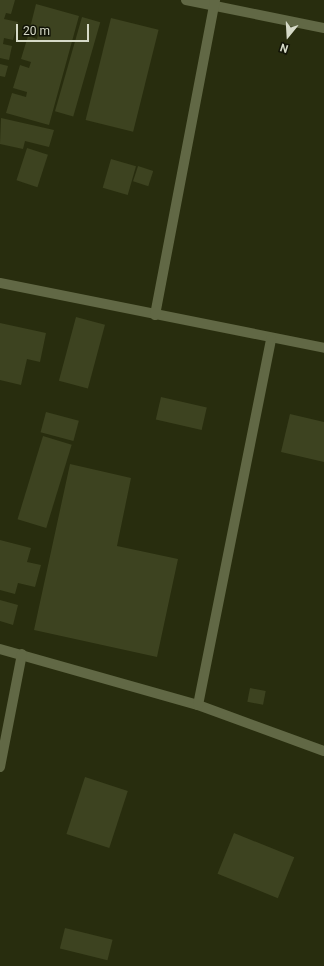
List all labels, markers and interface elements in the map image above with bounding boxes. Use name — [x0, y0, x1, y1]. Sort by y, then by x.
scale bar — [18, 16, 91, 42]
north arrow — [268, 16, 308, 56]
text: 20 m — [23, 24, 50, 38]
text: N — [278, 41, 290, 55]

